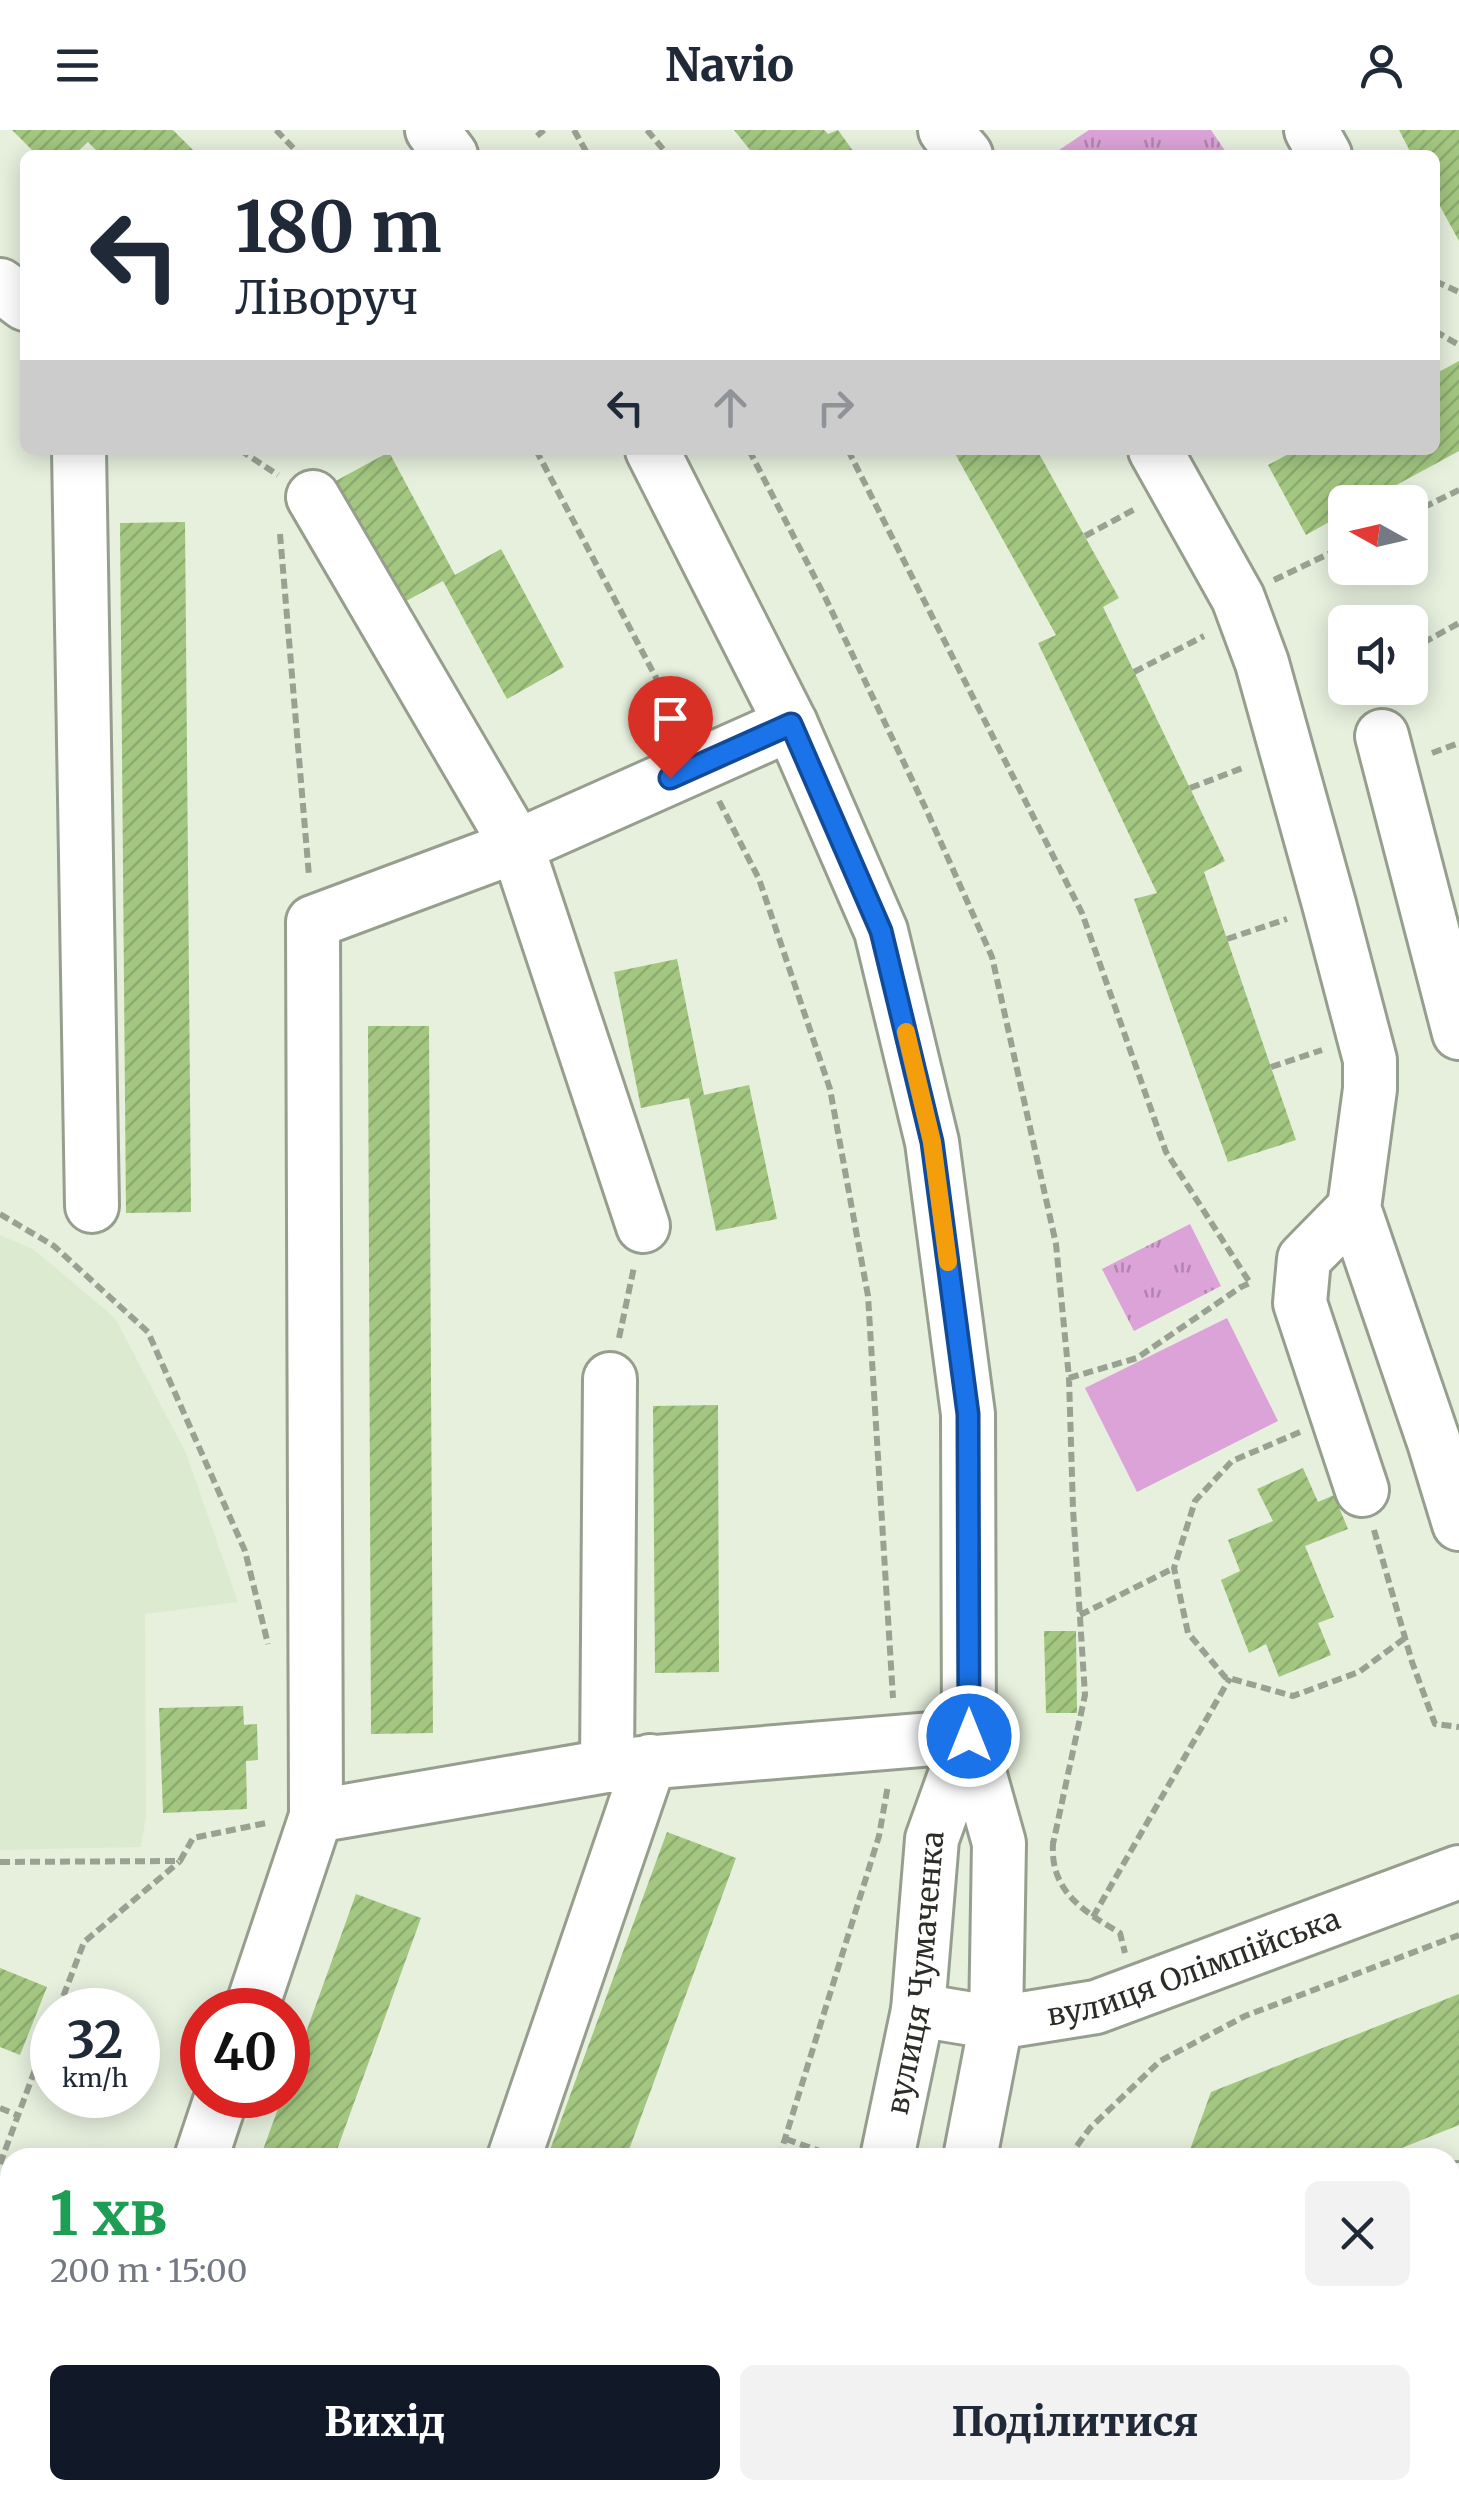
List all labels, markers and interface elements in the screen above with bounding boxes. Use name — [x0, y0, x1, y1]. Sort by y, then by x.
text: Navio — [665, 37, 794, 93]
icon: menu — [50, 38, 105, 93]
icon: person — [1354, 38, 1409, 93]
text: 180 m — [235, 183, 442, 271]
icon: left — [70, 190, 200, 320]
text: Ліворуч — [235, 270, 418, 326]
icon: left — [598, 380, 653, 435]
icon: ahead — [703, 380, 758, 435]
icon: right — [808, 380, 863, 435]
north arrow — [1328, 485, 1428, 585]
map controls — [1328, 485, 1428, 705]
button: sound — [1328, 605, 1428, 705]
pin — [628, 676, 713, 779]
icon: arrive — [643, 691, 698, 746]
position arrow — [917, 1684, 1021, 1788]
street label: вулиця Чумаченка — [878, 1830, 952, 2118]
street label: вулиця Олімпійська — [1044, 1899, 1345, 2034]
speed limit sign: 40 — [180, 1988, 310, 2118]
text: 32 — [67, 2009, 123, 2072]
text: km/h — [62, 2062, 128, 2094]
text: 1 хв — [50, 2176, 167, 2251]
button: close — [1305, 2181, 1410, 2286]
text: 200 m · 15:00 — [50, 2251, 248, 2291]
button: Вихід — [50, 2365, 720, 2480]
button: Поділитися — [740, 2365, 1410, 2480]

